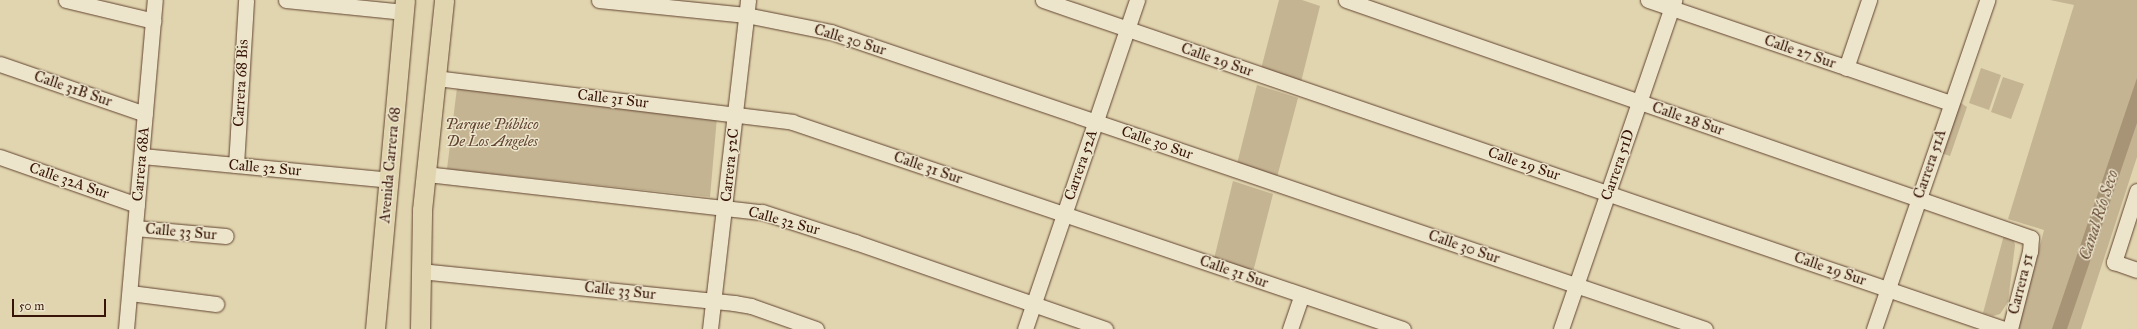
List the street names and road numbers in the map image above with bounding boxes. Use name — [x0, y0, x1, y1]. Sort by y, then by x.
street label: Calle 30 Sur — [812, 21, 888, 59]
street label: Calle 27 Sur — [1762, 31, 1838, 73]
street label: Carrera 68 Bis — [230, 39, 252, 127]
street label: Calle 29 Sur — [1179, 39, 1255, 81]
street label: Calle 31B Sur — [32, 67, 114, 111]
street label: Calle 31 Sur — [576, 86, 650, 112]
street label: Calle 28 Sur — [1650, 98, 1726, 140]
street label: Avenida Carrera 68 — [376, 106, 404, 224]
street label: Calle 30 Sur — [1119, 122, 1195, 164]
street label: Carrera 68A — [129, 126, 153, 202]
street label: Carrera 52C — [717, 127, 743, 203]
street label: Carrera 52A — [1061, 127, 1101, 203]
street label: Carrera 51D — [1597, 127, 1639, 203]
street label: Carrera 51A — [1910, 127, 1950, 201]
street label: Calle 29 Sur — [1486, 143, 1562, 185]
street label: Calle 31 Sur — [891, 148, 965, 188]
street label: Calle 32 Sur — [228, 156, 302, 180]
street label: Calle 32A Sur — [27, 159, 111, 203]
street label: Calle 32 Sur — [746, 203, 822, 239]
street label: Calle 33 Sur — [145, 220, 217, 244]
street label: Calle 30 Sur — [1426, 226, 1502, 268]
street label: Calle 29 Sur — [1792, 248, 1868, 290]
street label: Calle 31 Sur — [1197, 252, 1271, 292]
street label: Carrera 51 — [2005, 252, 2037, 316]
street label: Calle 33 Sur — [583, 278, 657, 304]

